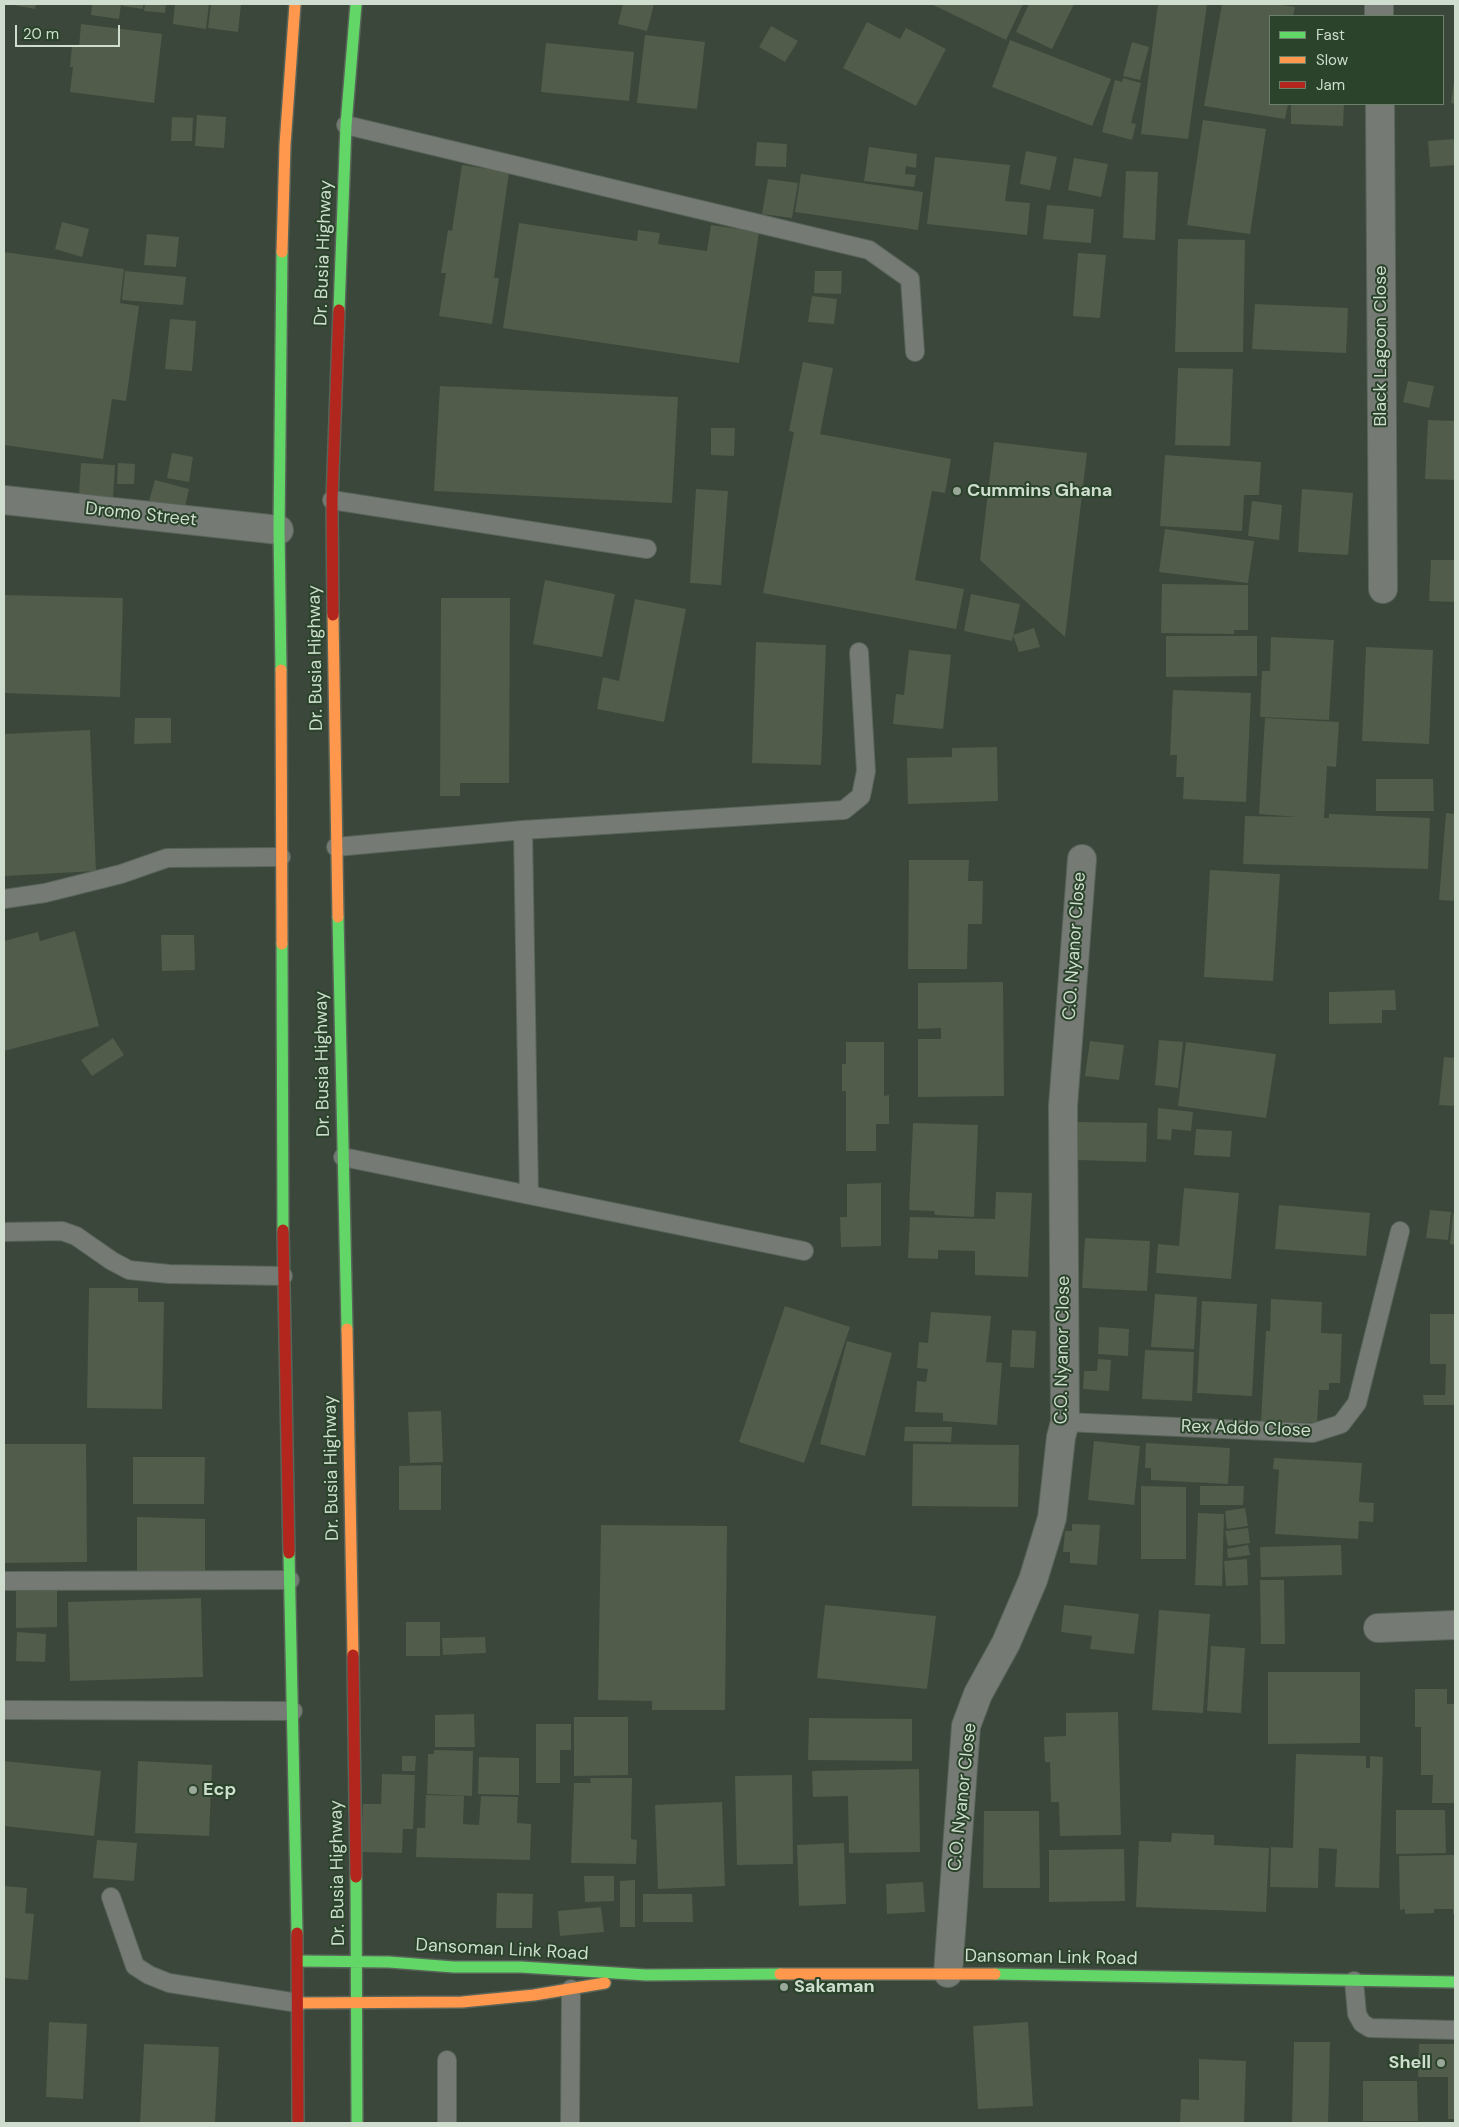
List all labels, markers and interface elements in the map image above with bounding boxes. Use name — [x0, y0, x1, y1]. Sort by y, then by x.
scale bar — [18, 15, 122, 47]
legend — [1269, 15, 1444, 105]
text: 20 m — [23, 24, 59, 44]
text: Fast — [1316, 25, 1345, 45]
text: Slow — [1316, 50, 1348, 70]
text: Jam — [1316, 75, 1345, 95]
street label: Dr. Busia Highway — [311, 180, 337, 326]
street label: Black Lagoon Close — [1370, 265, 1392, 427]
place label: Cummins Ghana — [967, 480, 1112, 502]
marker: Cummins Ghana — [951, 485, 963, 497]
street label: Dromo Street — [84, 498, 198, 532]
street label: Dr. Busia Highway — [304, 585, 328, 731]
street label: C.O. Nyanor Close — [1059, 871, 1091, 1021]
street label: Dr. Busia Highway — [311, 991, 335, 1137]
street label: C.O. Nyanor Close — [1051, 1275, 1075, 1425]
street label: Dr. Busia Highway — [320, 1395, 344, 1541]
street label: Rex Addo Close — [1181, 1416, 1311, 1442]
street label: C.O. Nyanor Close — [944, 1722, 982, 1872]
place label: Ecp — [203, 1779, 236, 1801]
marker: Ecp — [187, 1784, 199, 1796]
street label: Dr. Busia Highway — [326, 1800, 350, 1946]
street label: Dansoman Link Road — [415, 1935, 589, 1965]
street label: Dansoman Link Road — [964, 1946, 1138, 1970]
place label: Sakaman — [794, 1976, 875, 1998]
marker: Sakaman — [778, 1981, 790, 1993]
place label: Shell — [1389, 2052, 1431, 2074]
marker: Shell — [1435, 2057, 1447, 2069]

